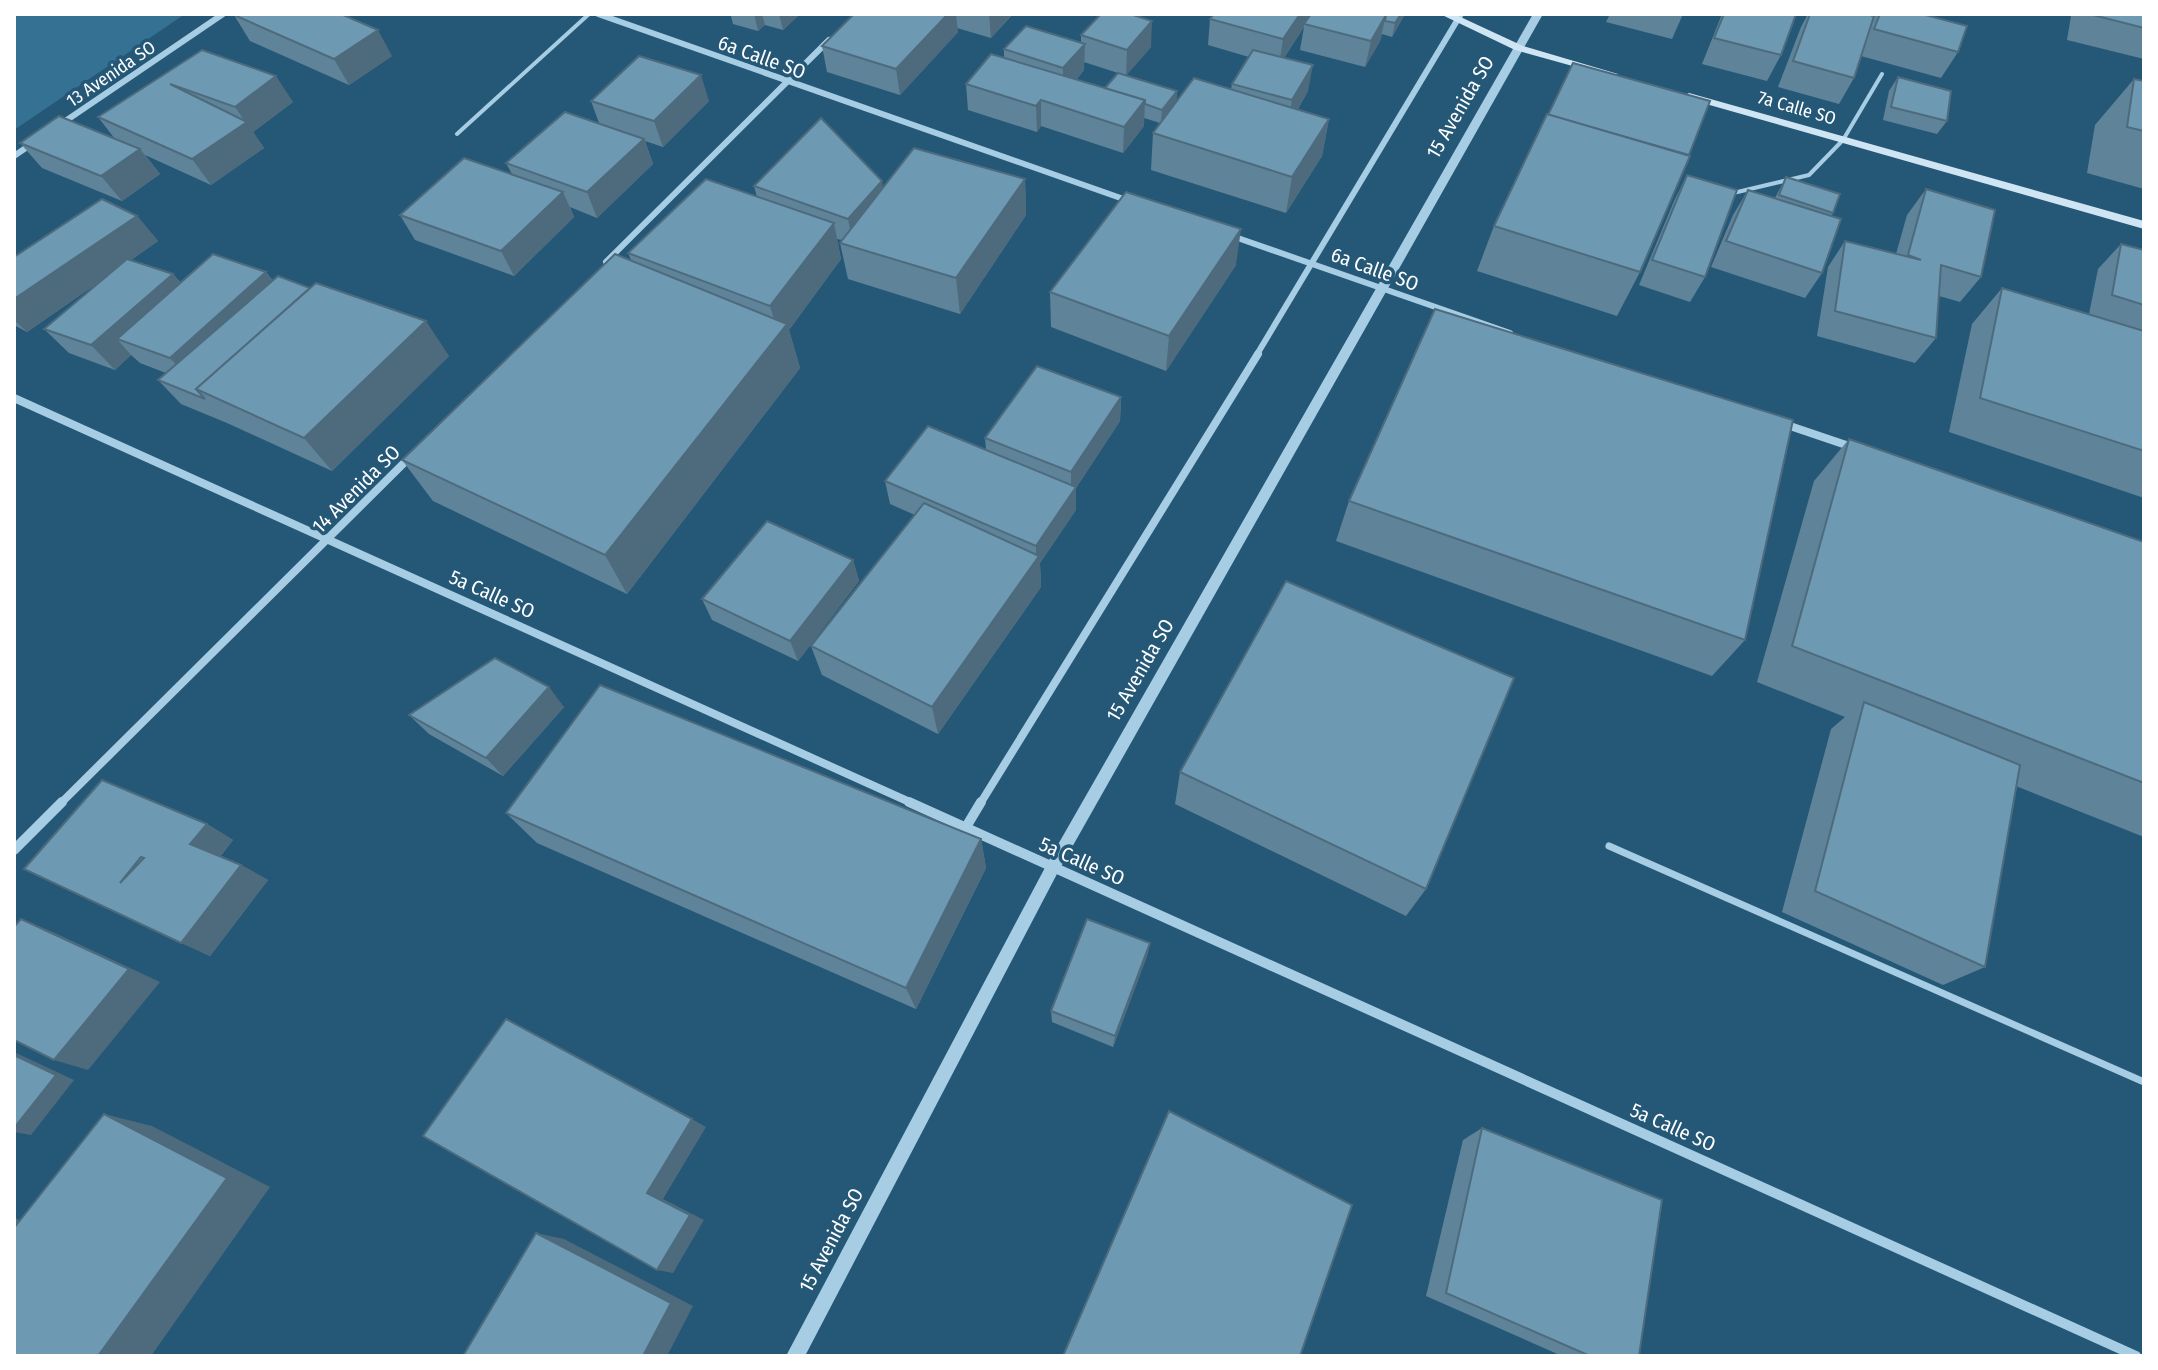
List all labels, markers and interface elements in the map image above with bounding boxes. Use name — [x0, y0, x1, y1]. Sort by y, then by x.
street label: 6a Calle SO — [715, 30, 809, 84]
street label: 13 Avenida SO — [62, 36, 160, 112]
street label: 15 Avenida SO — [1421, 52, 1499, 162]
street label: 7a Calle SO — [1755, 86, 1839, 130]
street label: 6a Calle SO — [1328, 242, 1422, 296]
street label: 14 Avenida SO — [307, 440, 405, 538]
street label: 5a Calle SO — [446, 565, 538, 623]
street label: 15 Avenida SO — [1101, 615, 1179, 725]
street label: 5a Calle SO — [1036, 832, 1128, 890]
street label: 5a Calle SO — [1627, 1098, 1719, 1156]
street label: 15 Avenida SO — [794, 1184, 868, 1296]

